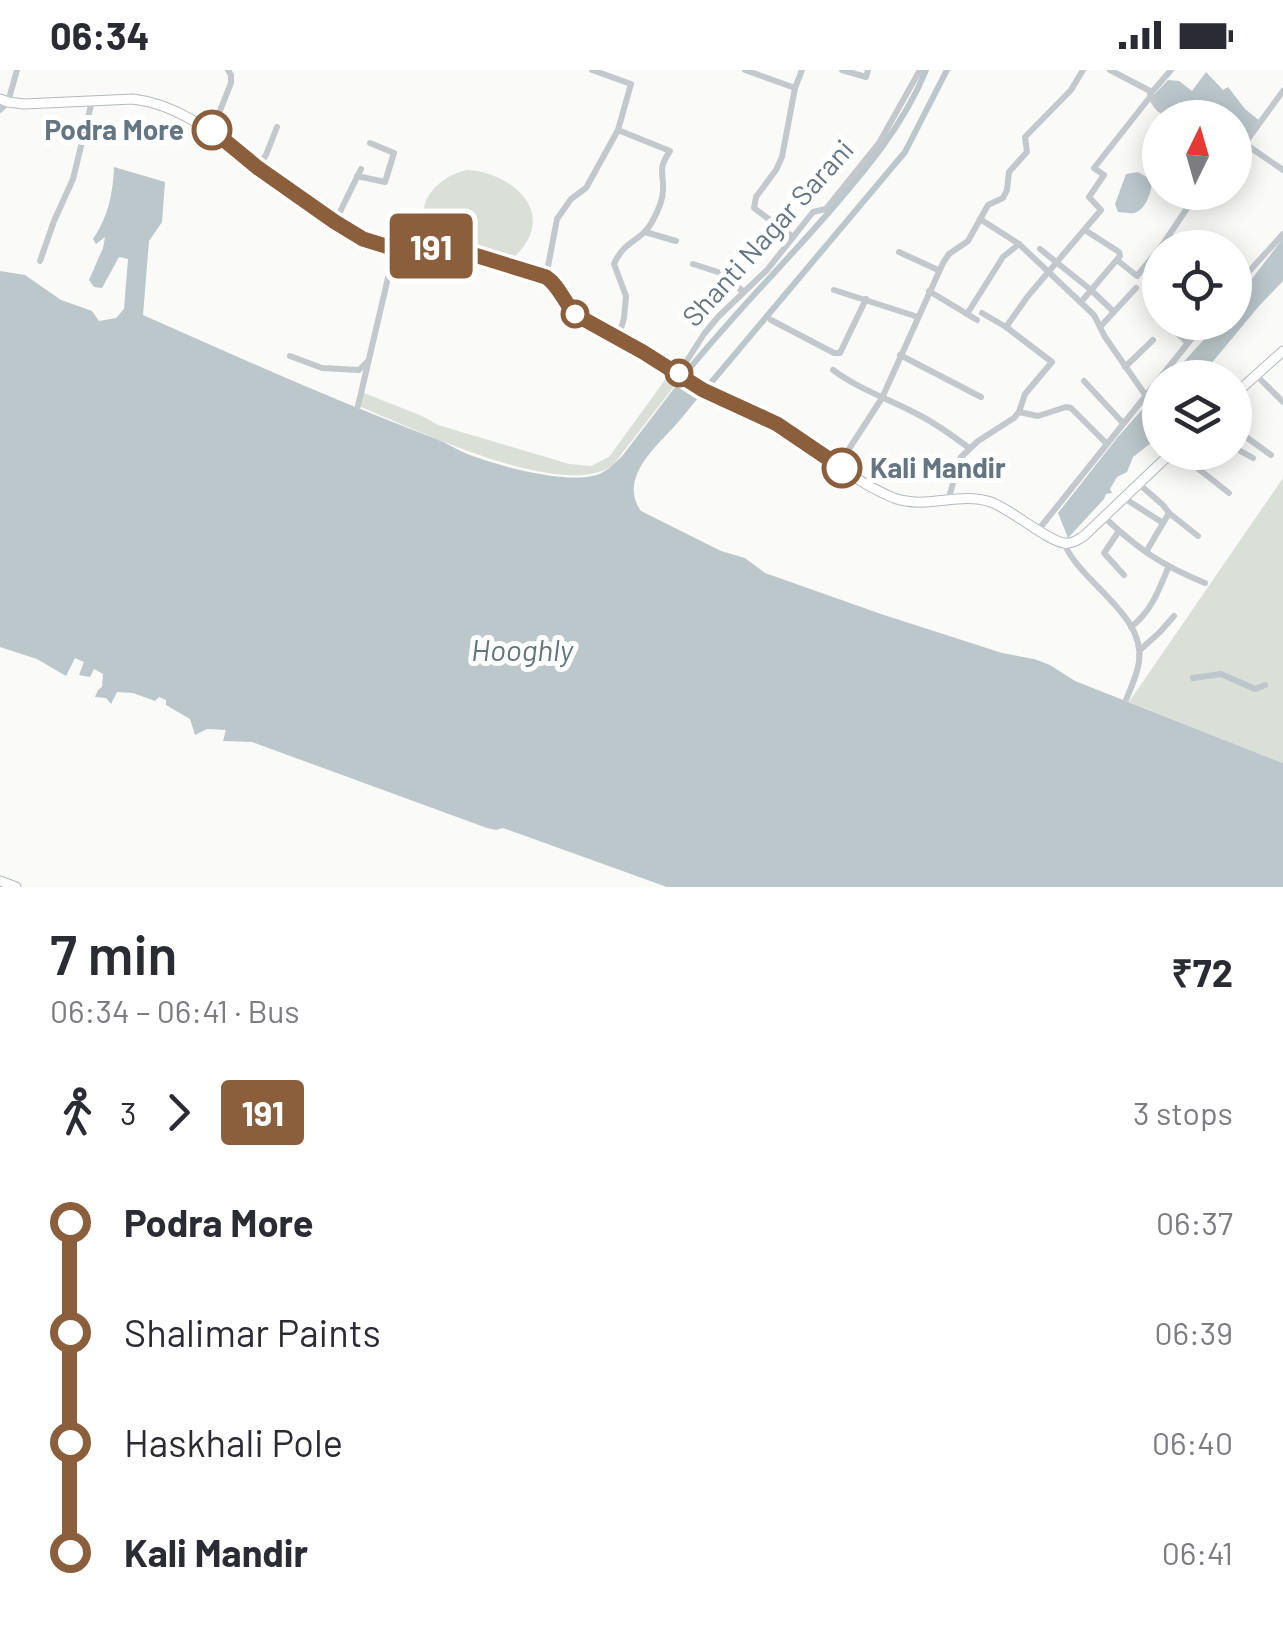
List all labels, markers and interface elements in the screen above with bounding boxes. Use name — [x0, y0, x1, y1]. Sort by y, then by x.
text: 06:34 — [50, 12, 149, 58]
north arrow — [1142, 100, 1252, 210]
map controls — [1142, 100, 1252, 470]
marker: Podra More — [193, 111, 231, 149]
place label: Podra More — [44, 112, 184, 146]
street label: Shanti Nagar Sarani — [675, 132, 860, 333]
line badge: 191 — [374, 214, 488, 278]
text: 191 — [410, 225, 452, 267]
button: locate — [1142, 230, 1252, 340]
unlabelled marker — [562, 301, 588, 327]
unlabelled marker — [666, 360, 692, 386]
button: layers — [1142, 360, 1252, 470]
marker: Kali Mandir — [823, 449, 861, 487]
place label: Kali Mandir — [870, 450, 1006, 484]
water label: Hooghly — [471, 631, 575, 667]
text: 7 min — [50, 920, 177, 986]
text: ₹72 — [1171, 949, 1233, 995]
text: 06:34 – 06:41 · Bus — [50, 991, 300, 1029]
icon: walk — [50, 1085, 105, 1140]
icon: forward — [151, 1085, 206, 1140]
text: 191 — [241, 1091, 284, 1133]
text: 3 — [120, 1093, 136, 1131]
text: 3 stops — [1133, 1093, 1233, 1131]
text: Podra More — [124, 1199, 313, 1245]
text: 06:37 — [1156, 1203, 1233, 1241]
text: Shalimar Paints — [124, 1309, 381, 1355]
text: 06:39 — [1154, 1313, 1233, 1351]
text: Haskhali Pole — [124, 1419, 343, 1465]
text: 06:40 — [1152, 1423, 1233, 1461]
text: Kali Mandir — [124, 1529, 308, 1575]
text: 06:41 — [1162, 1533, 1233, 1571]

